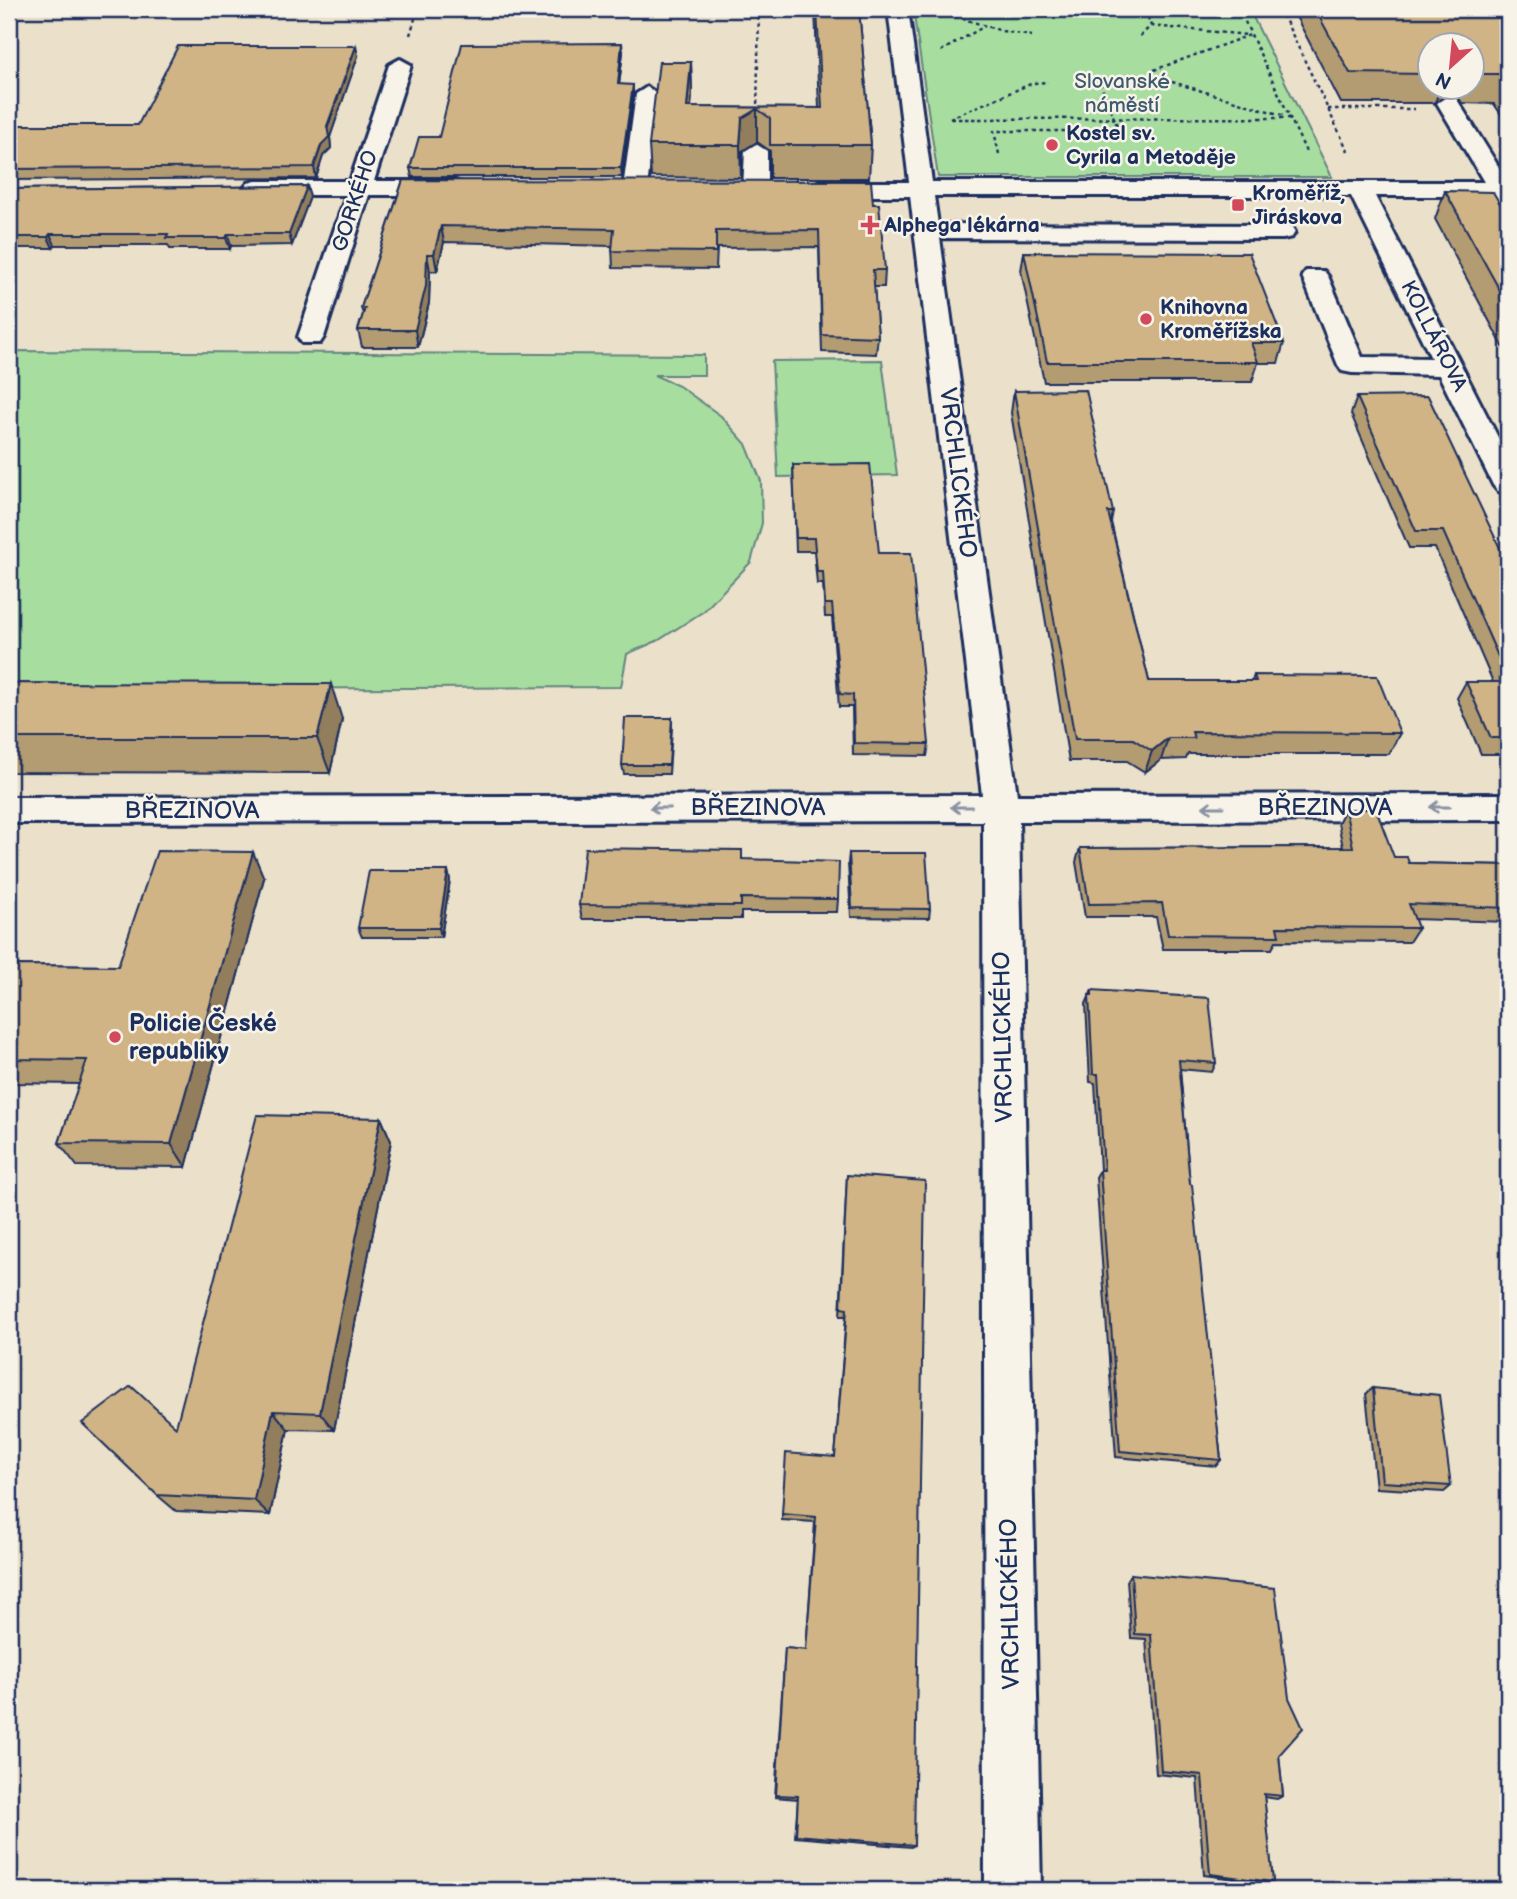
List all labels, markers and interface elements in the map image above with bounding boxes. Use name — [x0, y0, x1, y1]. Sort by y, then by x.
north arrow — [1416, 32, 1486, 102]
text: N — [1432, 66, 1456, 93]
park label: Slovanské náměstí — [1074, 69, 1170, 118]
place label: Kostel sv. Cyrila a Metoděje — [1066, 121, 1236, 170]
marker: Kostel sv. Cyrila a Metoděje — [1044, 137, 1060, 153]
street label: GORKÉHO — [327, 147, 383, 255]
place label: Kroměříž, Jiráskova — [1252, 181, 1345, 230]
marker: Kroměříž, Jiráskova — [1230, 197, 1246, 213]
place label: Alphega lékárna — [883, 213, 1040, 238]
marker: Alphega lékárna — [862, 217, 878, 233]
street label: KOLLÁROVA — [1395, 276, 1473, 396]
place label: Knihovna Kroměřížska — [1160, 295, 1282, 344]
marker: Knihovna Kroměřížska — [1138, 311, 1154, 327]
street label: VRCHLICKÉHO — [933, 386, 984, 560]
street label: BŘEZINOVA — [691, 792, 826, 822]
street label: BŘEZINOVA — [1258, 792, 1393, 822]
street label: BŘEZINOVA — [125, 795, 260, 825]
one-way arrow — [949, 800, 972, 814]
one-way arrow — [1201, 800, 1224, 814]
one-way arrow — [1429, 800, 1452, 814]
one-way arrow — [648, 801, 671, 815]
street label: VRCHLICKÉHO — [986, 951, 1019, 1123]
place label: Policie České republiky — [129, 1007, 277, 1066]
marker: Policie České republiky — [107, 1029, 123, 1045]
street label: VRCHLICKÉHO — [993, 1518, 1026, 1690]

